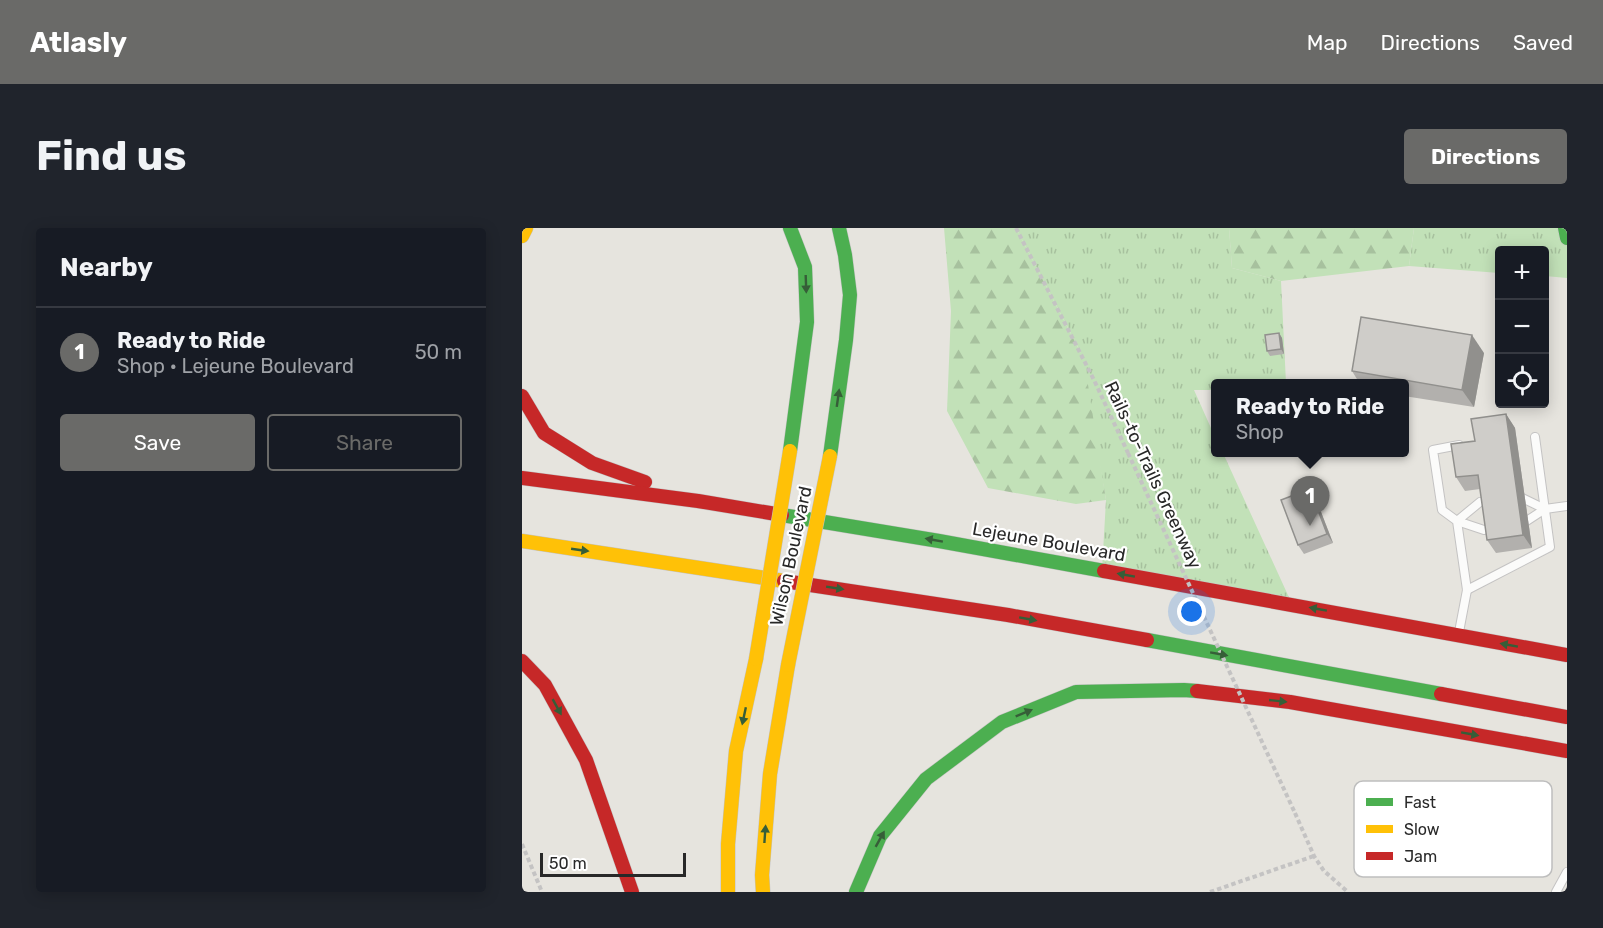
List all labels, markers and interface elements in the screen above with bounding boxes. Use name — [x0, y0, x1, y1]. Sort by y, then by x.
text: Atlasly — [30, 26, 127, 59]
text: Map — [1307, 30, 1348, 55]
text: Directions — [1381, 30, 1480, 55]
text: Saved — [1513, 30, 1573, 55]
button: Directions — [1404, 129, 1567, 184]
text: Find us — [36, 131, 187, 181]
map controls — [1495, 246, 1549, 408]
button: + — [1495, 246, 1549, 300]
text: Nearby — [60, 252, 153, 283]
one-way arrow — [801, 274, 811, 293]
button: − — [1495, 300, 1549, 354]
text: Ready to Ride — [117, 327, 266, 354]
text: 1 — [75, 340, 84, 364]
text: 50 m — [415, 340, 462, 364]
text: Shop · Lejeune Boulevard — [117, 354, 354, 378]
button: locate — [1495, 354, 1549, 408]
street label: Rails-to-Trails Greenway — [1100, 378, 1206, 572]
popup — [1211, 379, 1409, 457]
one-way arrow — [834, 388, 843, 407]
text: Ready to Ride — [1236, 393, 1384, 420]
button: Save — [60, 414, 255, 471]
button: Share — [267, 414, 462, 471]
text: Shop — [1236, 420, 1284, 444]
pin: 1 — [1290, 476, 1330, 526]
street label: Wilson Boulevard — [765, 484, 817, 628]
street label: Lejeune Boulevard — [971, 518, 1127, 566]
one-way arrow — [924, 535, 943, 544]
one-way arrow — [570, 545, 589, 554]
one-way arrow — [1116, 570, 1135, 579]
one-way arrow — [826, 584, 845, 593]
your location — [1177, 597, 1206, 626]
one-way arrow — [1308, 604, 1327, 613]
one-way arrow — [1018, 615, 1037, 624]
one-way arrow — [1500, 640, 1519, 649]
one-way arrow — [1210, 650, 1229, 659]
one-way arrow — [1268, 696, 1287, 705]
one-way arrow — [552, 699, 562, 716]
one-way arrow — [739, 707, 748, 726]
one-way arrow — [1016, 708, 1034, 718]
one-way arrow — [1461, 730, 1480, 739]
legend — [1354, 781, 1552, 877]
text: Fast — [1404, 793, 1436, 812]
text: Slow — [1404, 820, 1440, 839]
one-way arrow — [760, 824, 770, 843]
one-way arrow — [875, 830, 885, 847]
text: Jam — [1404, 847, 1437, 866]
scale bar — [540, 850, 686, 878]
text: 50 m — [549, 854, 587, 873]

